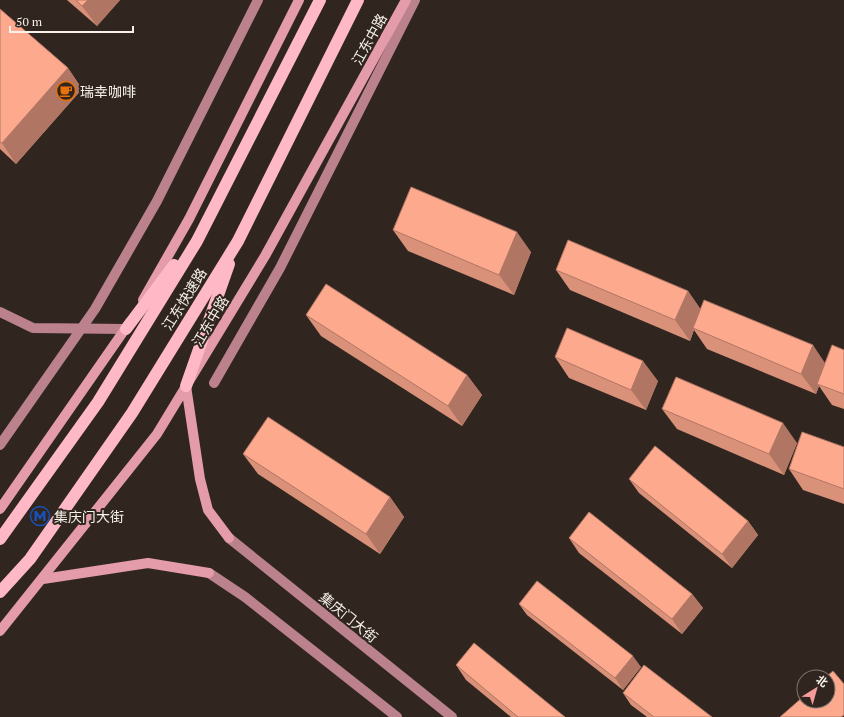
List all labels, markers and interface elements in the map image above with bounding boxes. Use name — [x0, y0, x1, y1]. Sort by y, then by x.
scale bar — [10, 8, 133, 34]
street label: 江东中路 — [347, 10, 391, 68]
text: 50 m — [16, 14, 43, 29]
cafe icon: 瑞幸咖啡 — [55, 80, 77, 102]
place label: 瑞幸咖啡 — [80, 82, 136, 101]
street label: 江东快速路 — [157, 264, 211, 334]
street label: 江东中路 — [187, 292, 233, 350]
metro station icon: 集庆门大街 — [29, 505, 51, 527]
place label: 集庆门大街 — [54, 507, 124, 526]
street label: 集庆门大街 — [316, 588, 382, 646]
north arrow — [796, 669, 836, 709]
text: 北 — [813, 672, 831, 690]

